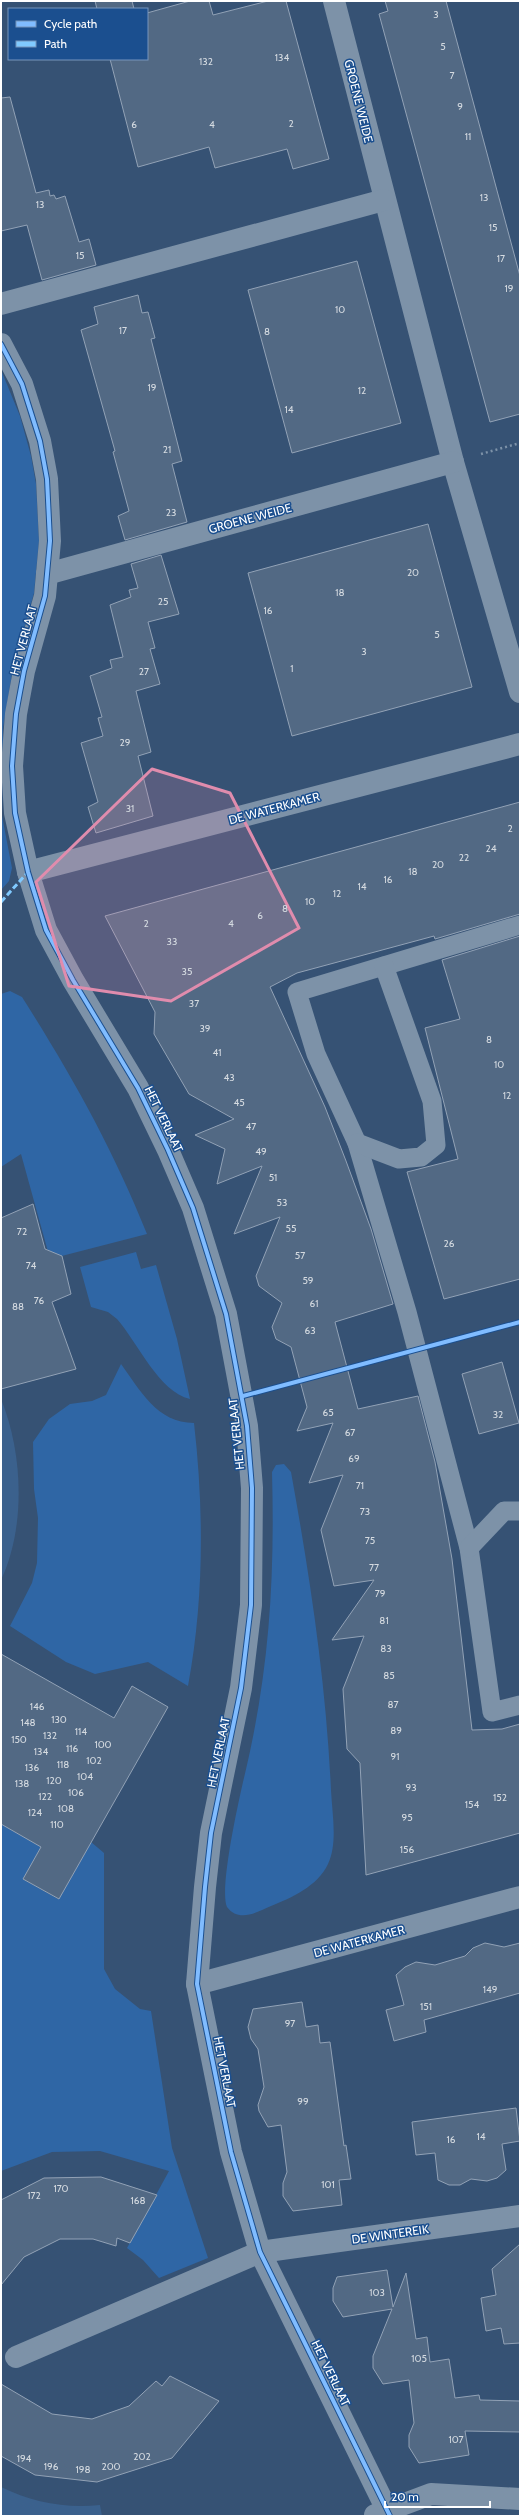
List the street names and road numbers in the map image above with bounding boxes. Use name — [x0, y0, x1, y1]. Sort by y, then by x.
street label: GROENE WEIDE — [341, 58, 377, 145]
street label: GROENE WEIDE — [207, 500, 294, 536]
street label: HET VERLAAT — [6, 603, 40, 677]
street label: DE WATERKAMER — [227, 788, 322, 827]
street label: HET VERLAAT — [141, 1083, 187, 1155]
street label: HET VERLAAT — [225, 1397, 247, 1471]
street label: HET VERLAAT — [203, 1715, 233, 1789]
street label: DE WATERKAMER — [312, 1921, 407, 1960]
street label: HET VERLAAT — [211, 2035, 239, 2109]
street label: DE WINTEREIK — [350, 2221, 430, 2247]
street label: HET VERLAAT — [308, 2337, 354, 2409]

